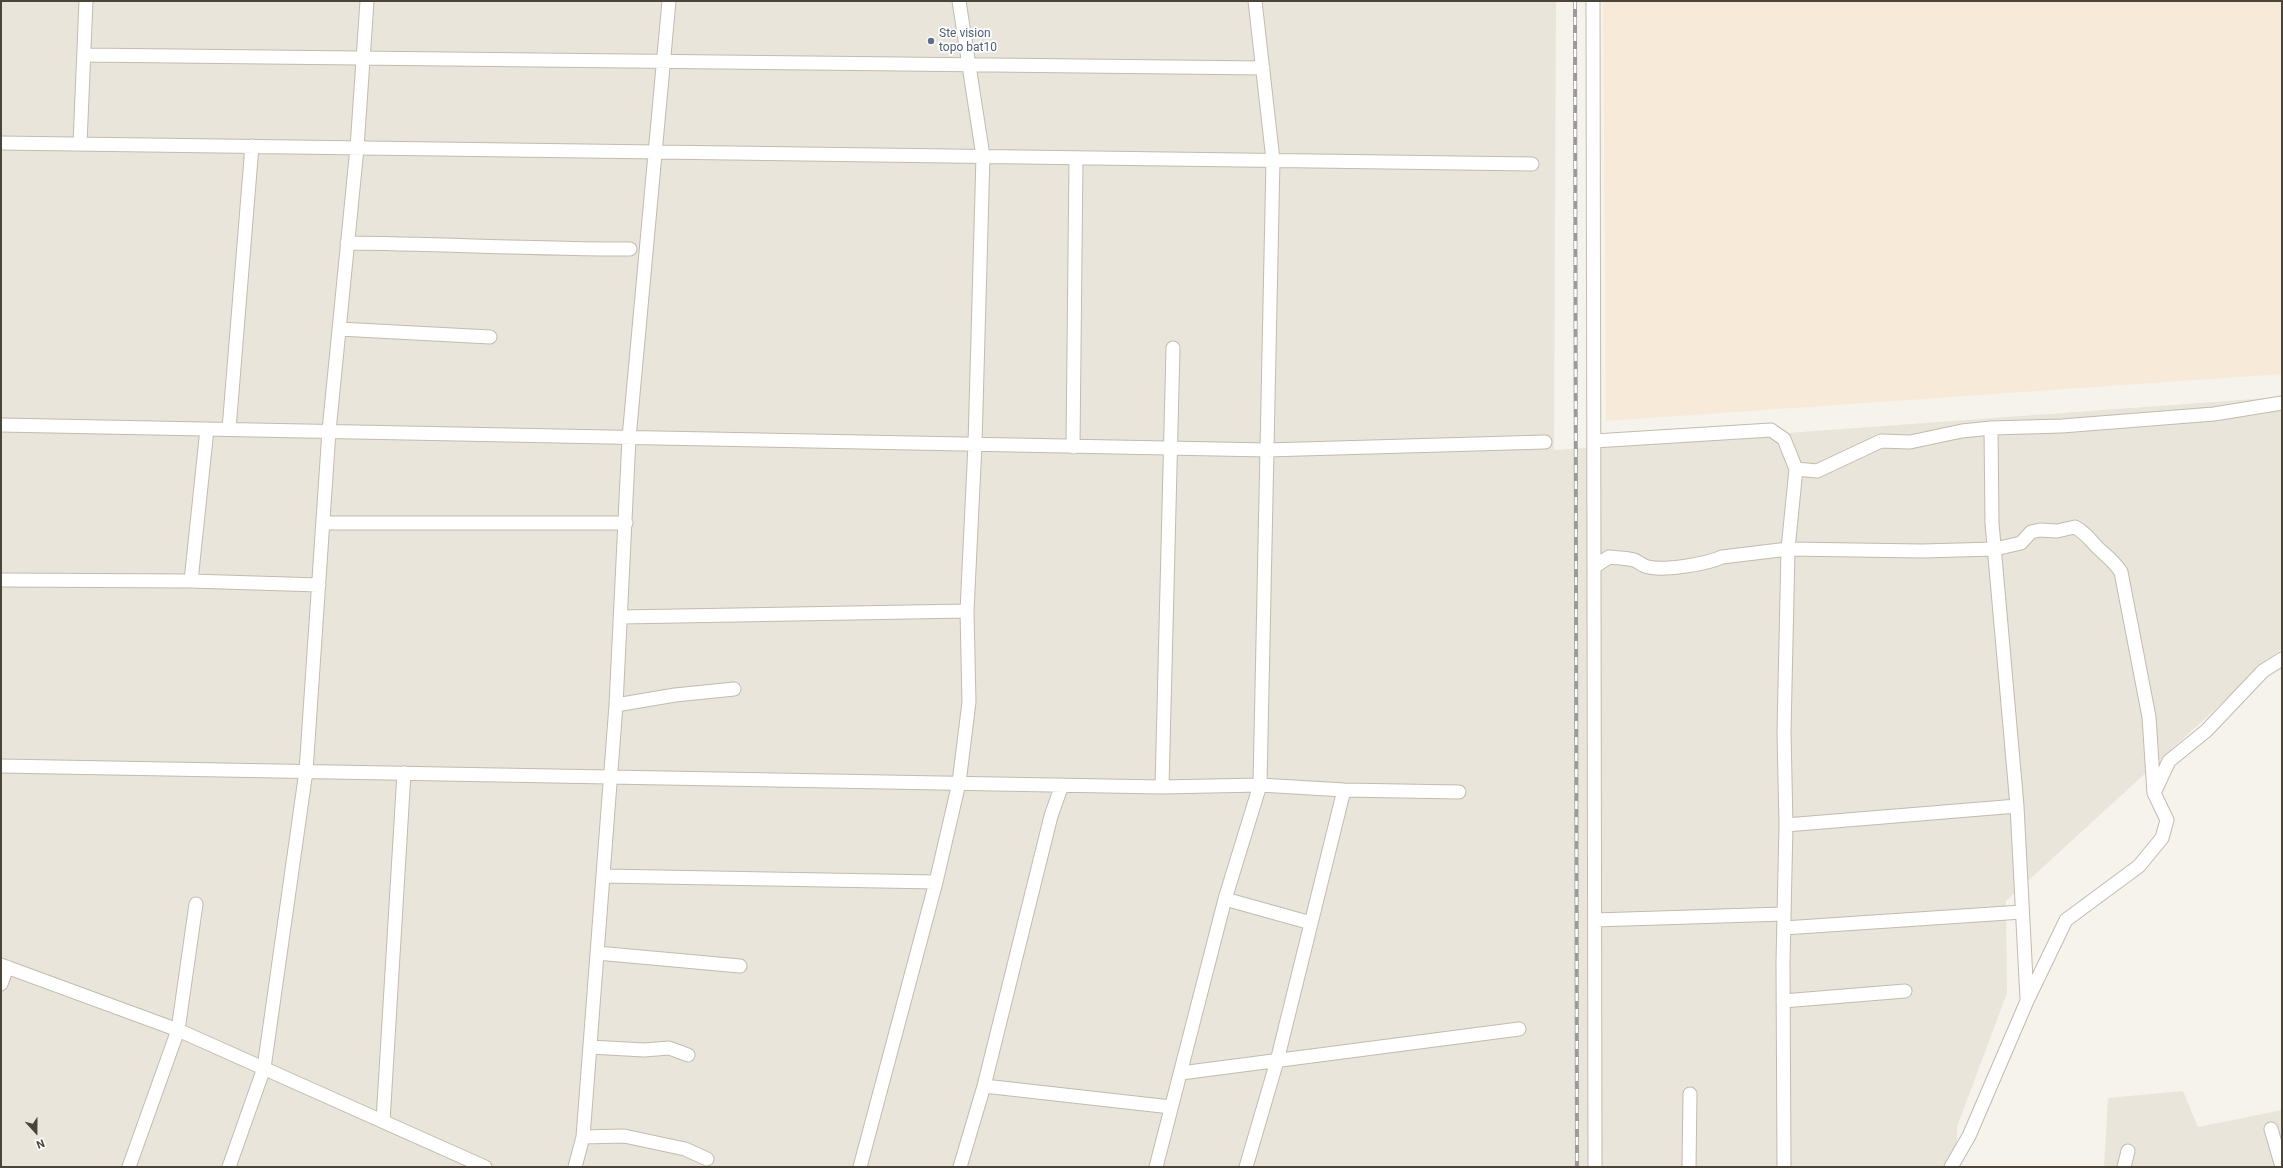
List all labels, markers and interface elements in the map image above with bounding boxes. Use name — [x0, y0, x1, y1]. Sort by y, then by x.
place label: Ste vision topo bat10 — [939, 27, 997, 55]
marker: Ste vision topo bat10 — [926, 36, 936, 46]
north arrow — [16, 1112, 56, 1152]
text: N — [35, 1136, 46, 1151]

